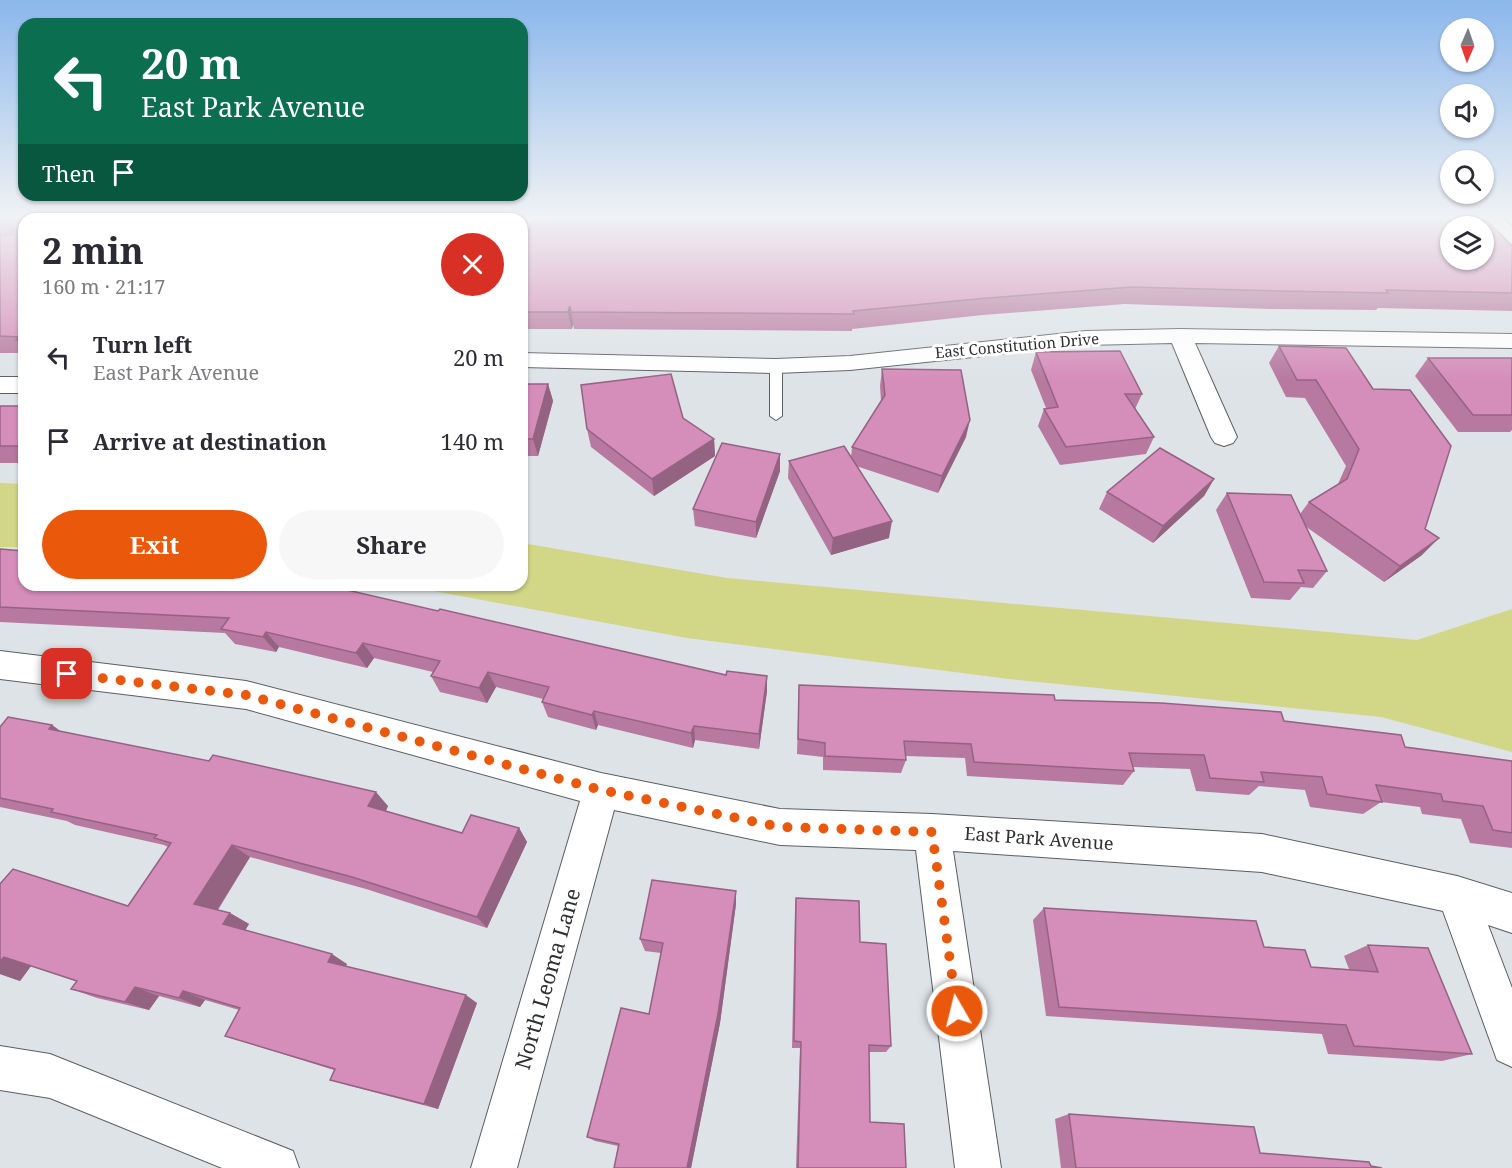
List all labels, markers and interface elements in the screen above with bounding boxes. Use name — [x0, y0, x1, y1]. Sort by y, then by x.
north arrow — [1440, 18, 1494, 72]
map controls — [1440, 18, 1494, 270]
text: 20 m — [141, 34, 241, 91]
icon: left — [42, 42, 120, 120]
button: sound — [1440, 84, 1494, 138]
text: East Park Avenue — [141, 88, 365, 125]
button: search — [1440, 150, 1494, 204]
icon: arrive — [107, 156, 140, 189]
text: Then — [42, 158, 95, 188]
button: layers — [1440, 216, 1494, 270]
text: 2 min — [42, 226, 144, 275]
button: close — [441, 233, 504, 296]
text: 160 m · 21:17 — [42, 273, 165, 300]
street label: East Constitution Drive — [934, 328, 1100, 362]
text: Turn left — [93, 329, 192, 359]
icon: left — [42, 341, 75, 374]
text: 20 m — [453, 342, 504, 372]
text: East Park Avenue — [93, 359, 259, 386]
icon: arrive — [42, 425, 75, 458]
text: Arrive at destination — [93, 426, 327, 456]
text: 140 m — [441, 426, 504, 456]
button: Exit — [42, 510, 267, 579]
button: Share — [279, 510, 504, 579]
pin — [41, 648, 92, 699]
icon: arrive — [50, 657, 83, 690]
street label: East Park Avenue — [964, 821, 1114, 855]
street label: North Leoma Lane — [508, 885, 586, 1073]
position arrow — [925, 979, 989, 1043]

